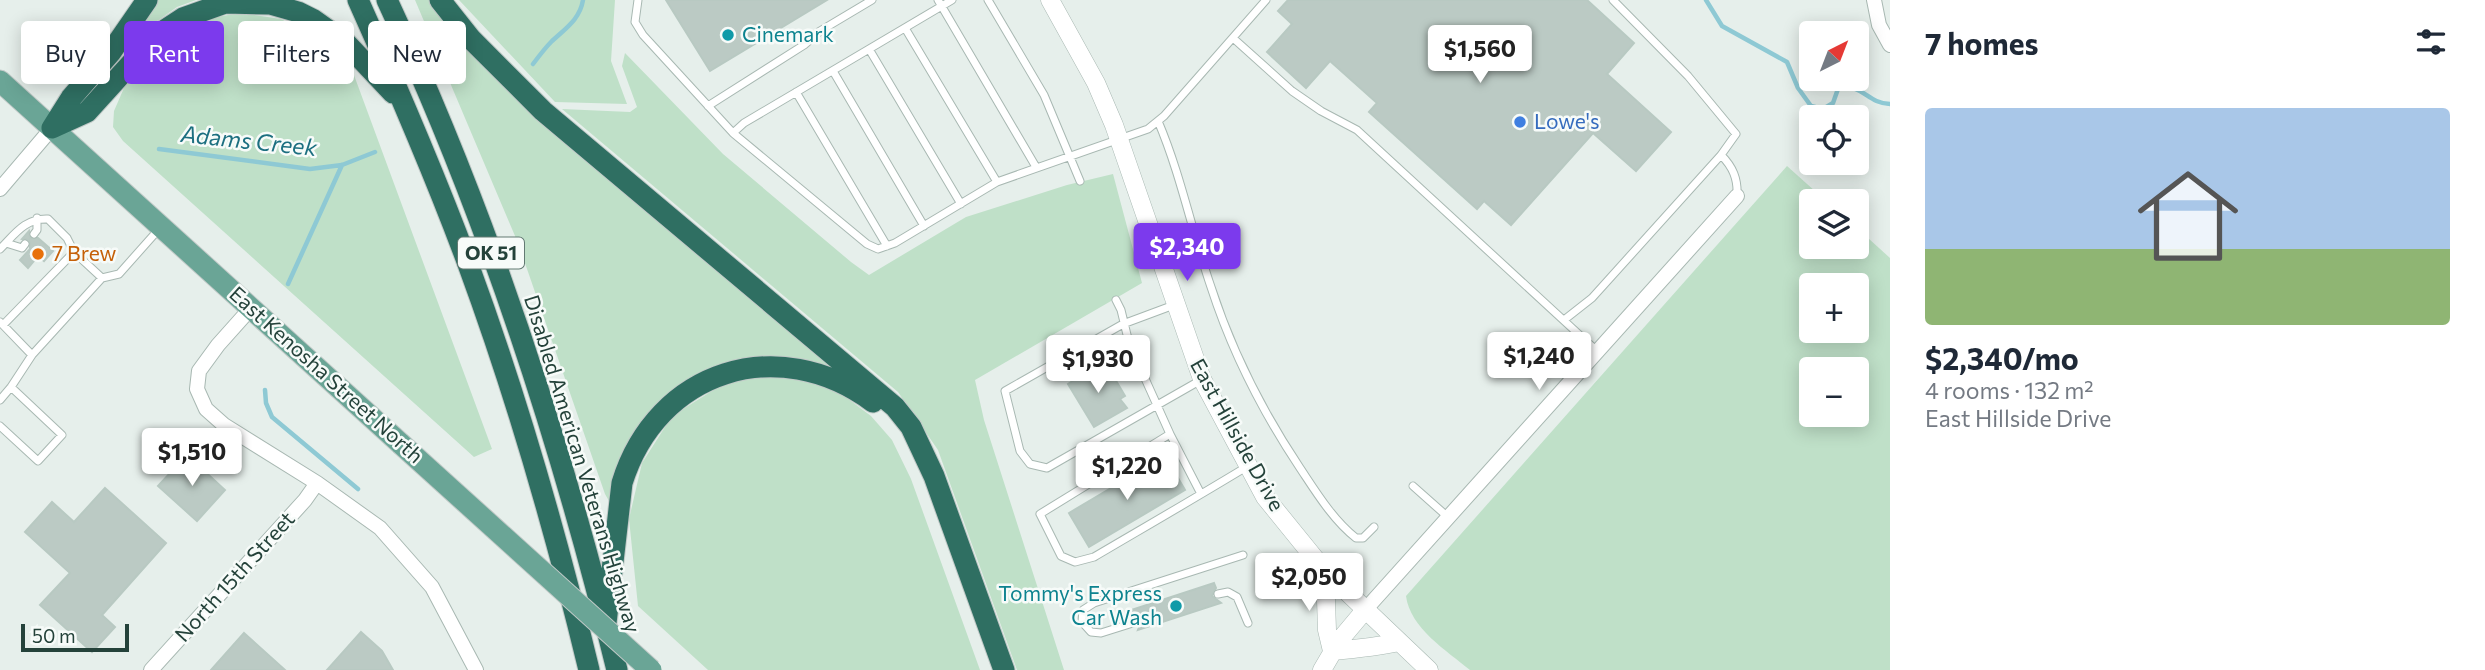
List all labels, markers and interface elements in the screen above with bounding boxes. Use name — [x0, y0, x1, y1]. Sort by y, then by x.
chip: Buy — [21, 21, 110, 84]
chip: Rent — [124, 21, 224, 84]
chip: Filters — [238, 21, 354, 84]
chip: New — [368, 21, 466, 84]
place label: Cinemark — [742, 21, 834, 46]
north arrow — [1799, 21, 1869, 91]
map controls — [1799, 21, 1869, 427]
icon: filters — [2412, 23, 2450, 61]
text: 7 homes — [1925, 24, 2038, 61]
pin: $1,560 — [1423, 25, 1537, 85]
marker: Cinemark — [720, 27, 736, 43]
text: $1,560 — [1444, 34, 1516, 62]
button: locate — [1799, 105, 1869, 175]
place label: Lowe's — [1534, 108, 1600, 133]
marker: Lowe's — [1512, 114, 1528, 130]
water label: Adams Creek — [179, 119, 319, 161]
icon: home — [2125, 153, 2251, 279]
button: layers — [1799, 189, 1869, 259]
pin: $2,340 — [1130, 224, 1244, 283]
text: $2,340 — [1150, 232, 1224, 260]
road number: OK 51 — [458, 238, 524, 268]
place label: 7 Brew — [52, 240, 117, 265]
marker: 7 Brew — [30, 246, 46, 262]
button: + — [1799, 273, 1869, 343]
street label: East Kenosha Street North — [225, 280, 429, 467]
street label: Disabled American Veterans Highway — [520, 292, 647, 636]
pin: $1,240 — [1482, 332, 1596, 392]
pin: $1,930 — [1041, 336, 1155, 395]
text: $2,340/mo — [1925, 339, 2079, 376]
text: $1,240 — [1503, 341, 1575, 369]
text: $1,930 — [1062, 344, 1134, 372]
street label: East Hillside Drive — [1186, 354, 1291, 515]
button: − — [1799, 357, 1869, 427]
text: 4 rooms · 132 m² — [1925, 376, 2094, 404]
text: East Hillside Drive — [1925, 404, 2112, 432]
pin: $1,510 — [135, 428, 249, 488]
text: $1,510 — [158, 437, 226, 465]
pin: $1,220 — [1070, 442, 1184, 502]
text: $1,220 — [1092, 451, 1162, 479]
street label: North 15th Street — [169, 506, 299, 646]
pin: $2,050 — [1252, 554, 1366, 613]
text: $2,050 — [1271, 562, 1347, 590]
place label: Tommy's Express Car Wash — [998, 580, 1162, 629]
marker: Tommy's Express Car Wash — [1168, 598, 1184, 614]
scale bar — [21, 621, 130, 653]
text: 50 m — [32, 624, 76, 647]

